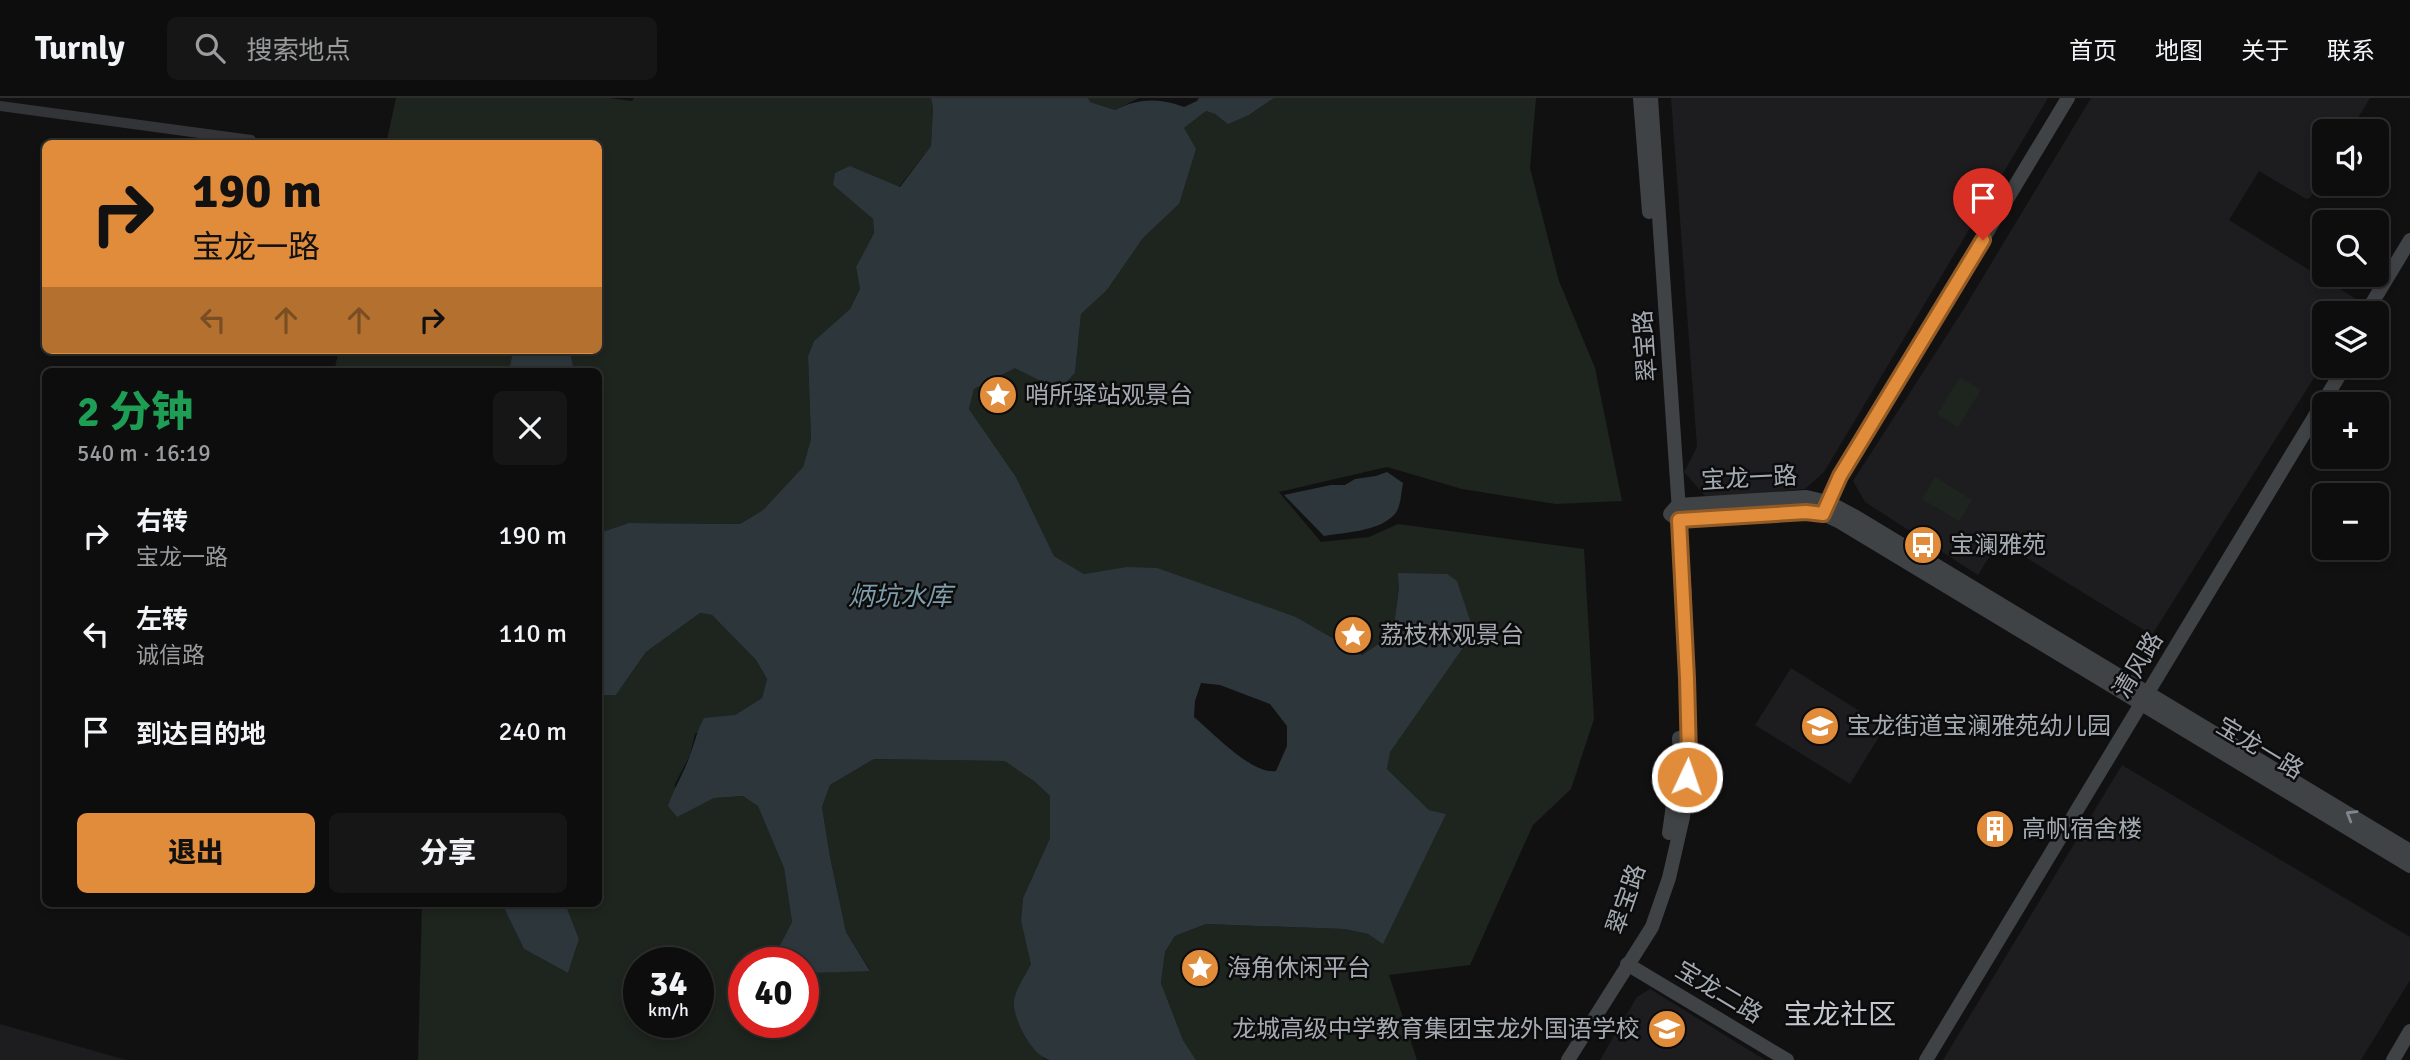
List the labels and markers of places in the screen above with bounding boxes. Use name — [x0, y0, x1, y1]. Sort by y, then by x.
pin — [1953, 168, 2013, 240]
place icon: 哨所驿站观景台 — [977, 374, 1019, 416]
place label: 哨所驿站观景台 — [1025, 380, 1193, 410]
bus stop icon: 宝澜雅苑 — [1902, 524, 1944, 566]
place label: 宝澜雅苑 — [1950, 530, 2046, 560]
place icon: 荔枝林观景台 — [1332, 614, 1374, 656]
place label: 荔枝林观景台 — [1380, 620, 1524, 650]
school or university icon: 宝龙街道宝澜雅苑幼儿园 — [1799, 705, 1841, 747]
place label: 宝龙街道宝澜雅苑幼儿园 — [1847, 711, 2111, 741]
building icon: 高帆宿舍楼 — [1974, 808, 2016, 850]
place label: 高帆宿舍楼 — [2022, 814, 2142, 844]
place icon: 海角休闲平台 — [1179, 947, 1221, 989]
place label: 海角休闲平台 — [1227, 953, 1371, 983]
school or university icon: 龙城高级中学教育集团宝龙外国语学校 — [1646, 1008, 1688, 1050]
place label: 龙城高级中学教育集团宝龙外国语学校 — [1232, 1014, 1640, 1044]

